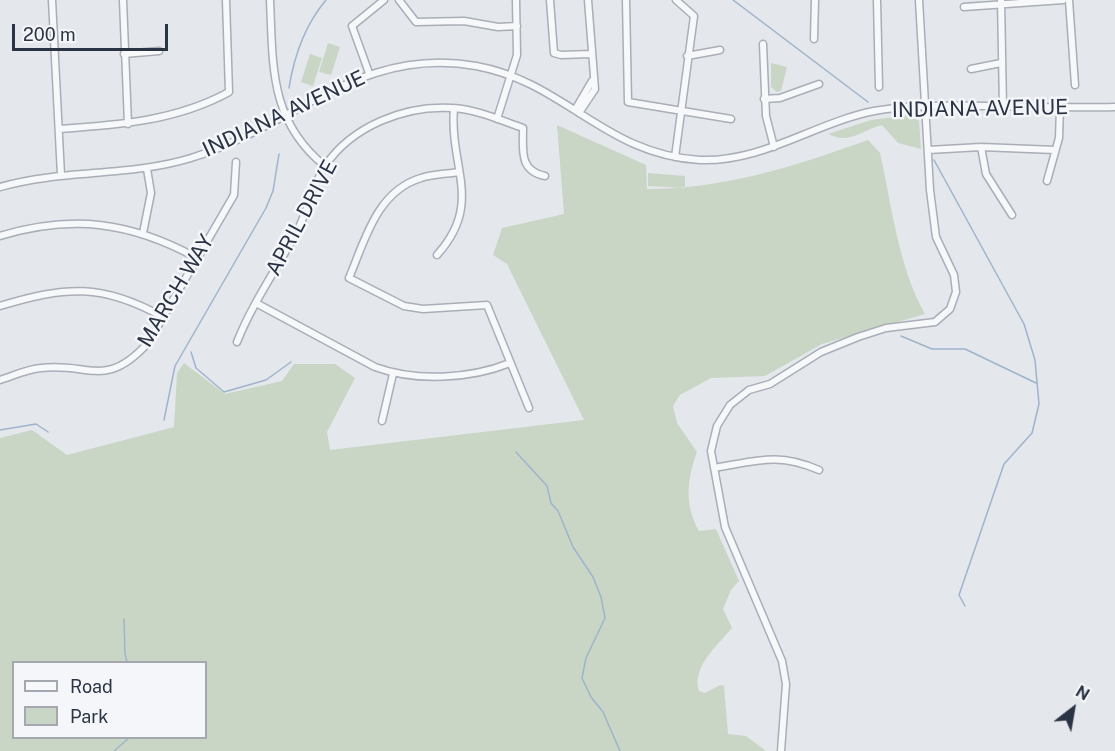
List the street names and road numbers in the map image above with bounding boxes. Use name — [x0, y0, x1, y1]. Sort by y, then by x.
street label: INDIANA AVENUE — [199, 65, 369, 163]
street label: INDIANA AVENUE — [892, 95, 1068, 123]
street label: APRIL DRIVE — [261, 156, 343, 280]
street label: MARCH WAY — [133, 230, 219, 352]

